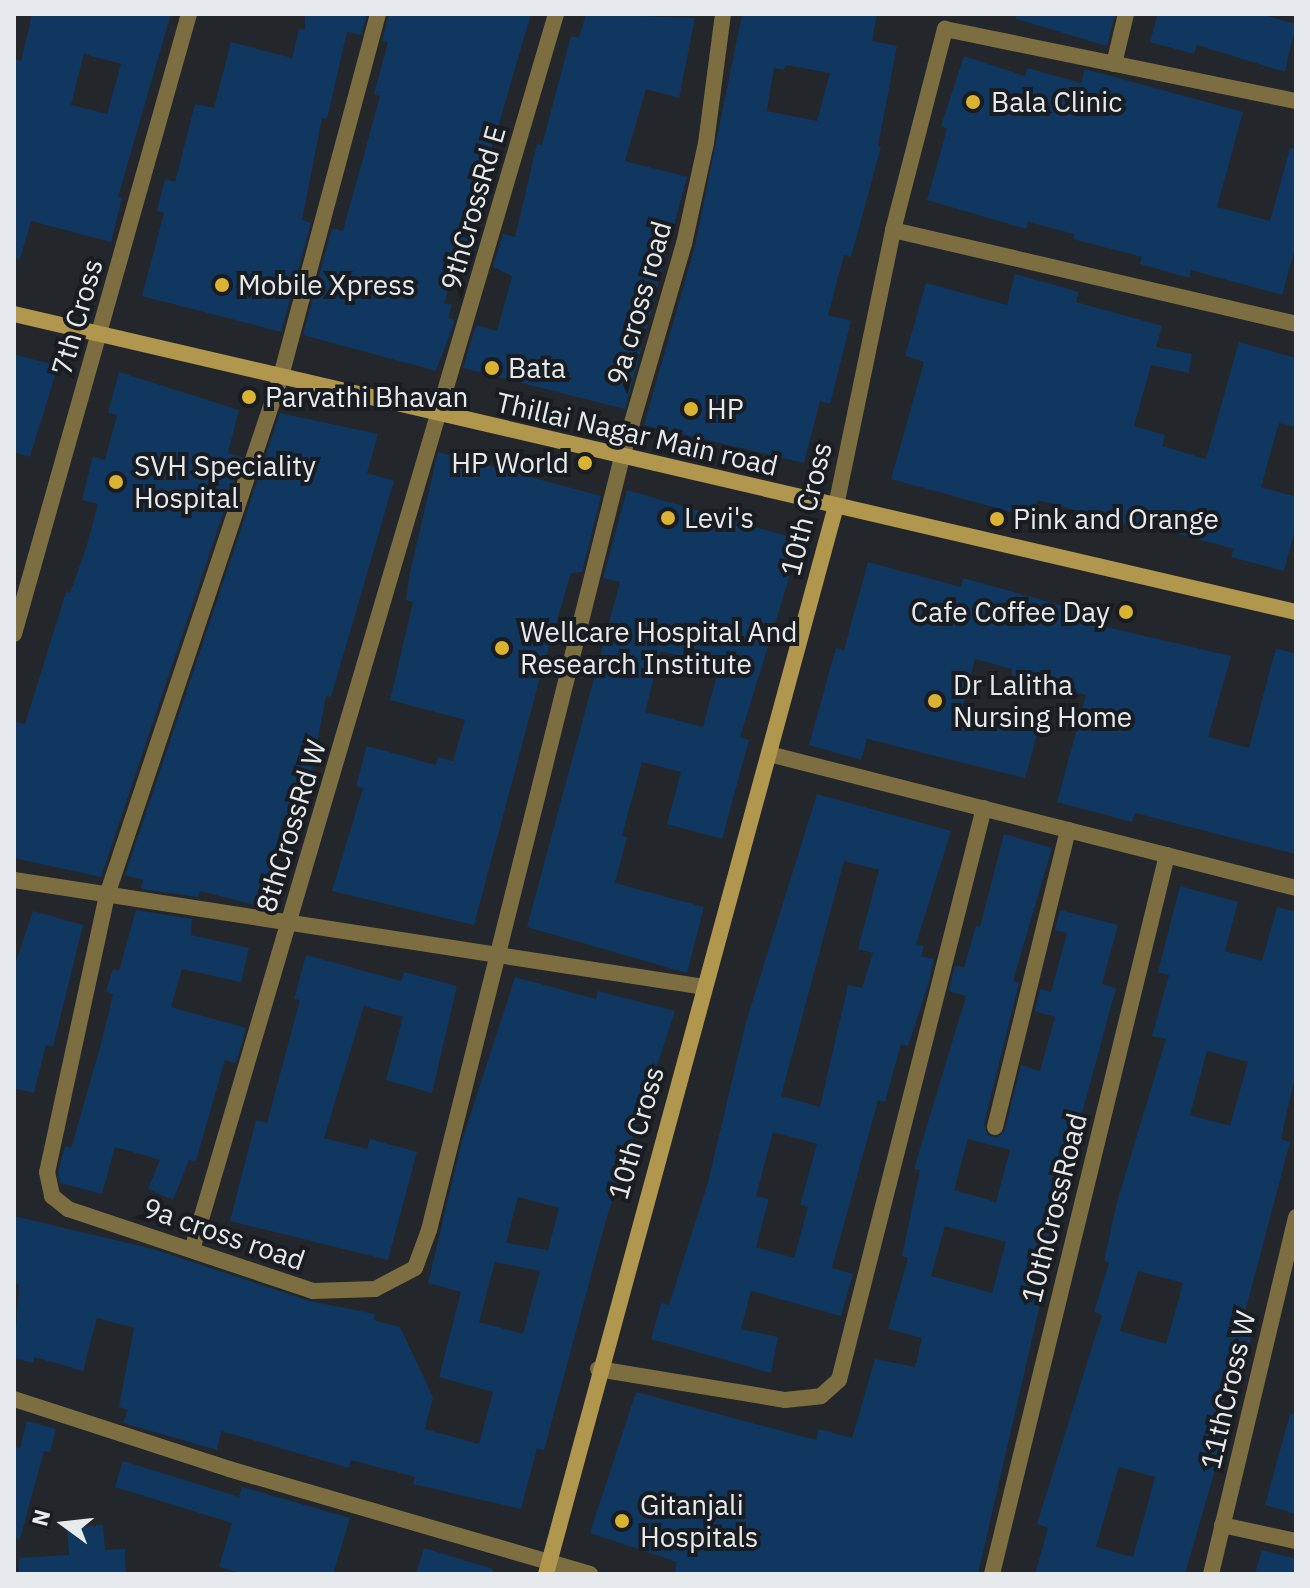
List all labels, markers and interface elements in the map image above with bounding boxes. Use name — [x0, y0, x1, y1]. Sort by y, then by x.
place label: Bala Clinic — [991, 85, 1122, 119]
marker: Bala Clinic — [962, 91, 984, 113]
street label: 9thCrossRd E — [433, 122, 513, 294]
street label: 9a cross road — [600, 217, 678, 389]
street label: 7th Cross — [44, 255, 110, 379]
place label: Mobile Xpress — [238, 268, 415, 302]
marker: Mobile Xpress — [213, 276, 231, 294]
place label: Bata — [508, 351, 566, 385]
marker: Bata — [483, 359, 501, 377]
place label: Parvathi Bhavan — [265, 380, 468, 414]
street label: Thillai Nagar Main road — [493, 385, 781, 483]
marker: Parvathi Bhavan — [240, 388, 258, 406]
place label: HP — [707, 392, 744, 426]
marker: HP — [682, 400, 700, 418]
street label: 10th Cross — [773, 439, 839, 579]
place label: HP World — [451, 446, 569, 480]
place label: SVH Speciality Hospital — [134, 449, 316, 515]
marker: HP World — [576, 454, 594, 472]
marker: SVH Speciality Hospital — [105, 471, 127, 493]
place label: Levi's — [684, 501, 754, 535]
place label: Pink and Orange — [1013, 502, 1219, 536]
marker: Levi's — [659, 509, 677, 527]
marker: Pink and Orange — [988, 510, 1006, 528]
place label: Cafe Coffee Day — [911, 595, 1110, 629]
marker: Cafe Coffee Day — [1117, 603, 1135, 621]
place label: Wellcare Hospital And Research Institute — [520, 615, 798, 681]
marker: Wellcare Hospital And Research Institute — [491, 637, 513, 659]
place label: Dr Lalitha Nursing Home — [953, 668, 1132, 734]
marker: Dr Lalitha Nursing Home — [924, 690, 946, 712]
street label: 8thCrossRd W — [249, 736, 333, 916]
street label: 10th Cross — [601, 1063, 671, 1203]
street label: 10thCrossRoad — [1014, 1110, 1094, 1306]
street label: 9a cross road — [139, 1191, 309, 1277]
street label: 11thCross W — [1193, 1308, 1263, 1472]
north arrow — [24, 1484, 104, 1564]
place label: Gitanjali Hospitals — [640, 1488, 758, 1554]
text: N — [24, 1506, 56, 1529]
marker: Gitanjali Hospitals — [611, 1510, 633, 1532]

